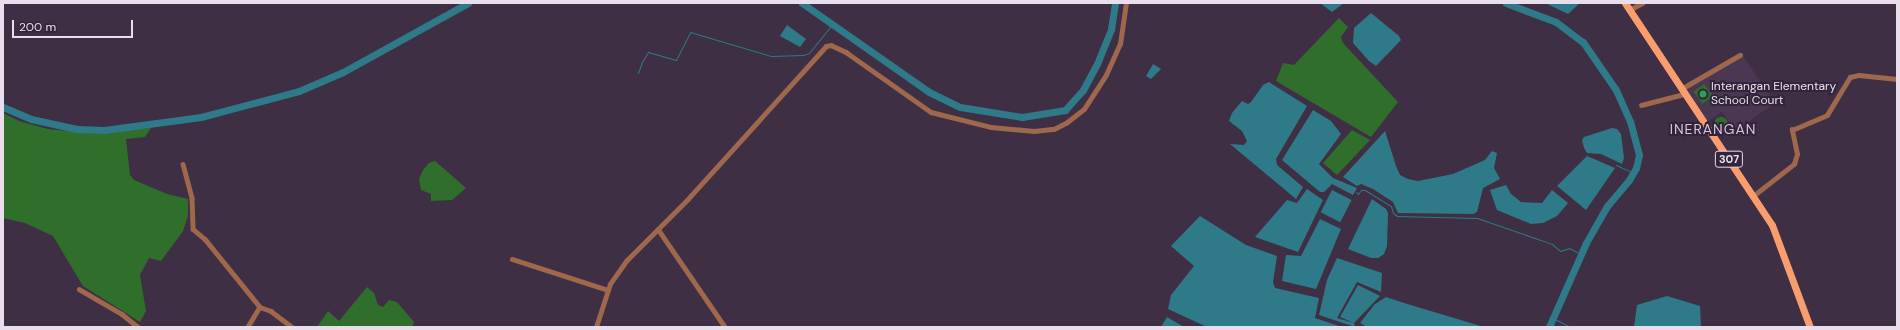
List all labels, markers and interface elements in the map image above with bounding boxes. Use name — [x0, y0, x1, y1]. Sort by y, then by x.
scale bar — [14, 12, 135, 38]
text: 200 m — [19, 19, 56, 35]
place label: Interangan Elementary School Court — [1711, 80, 1836, 108]
marker: Interangan Elementary School Court — [1698, 89, 1708, 99]
district label: INERANGAN — [1670, 121, 1756, 137]
road number: 307 — [1714, 150, 1744, 168]

